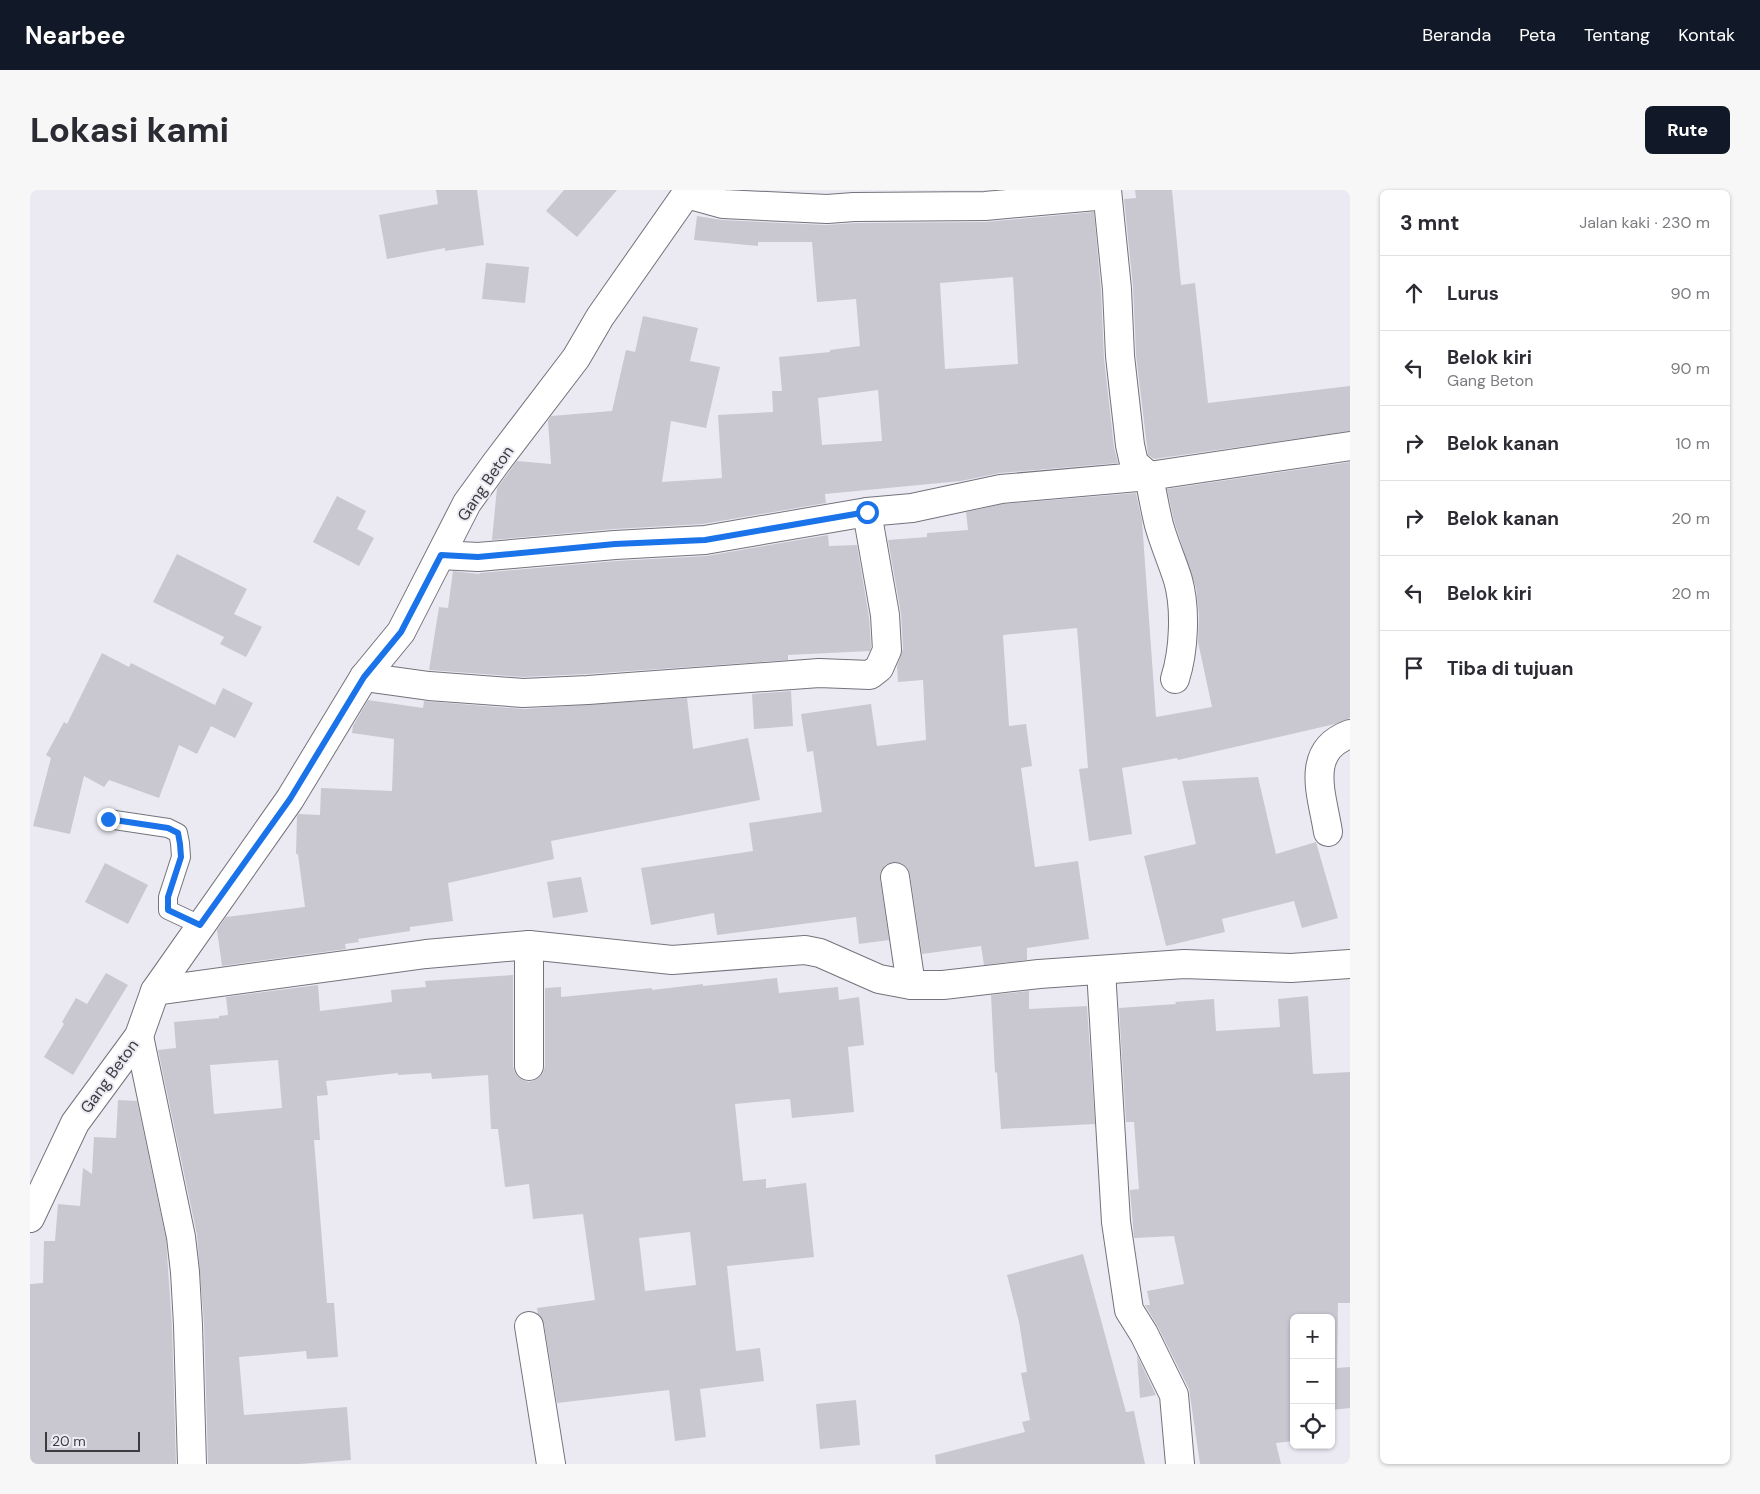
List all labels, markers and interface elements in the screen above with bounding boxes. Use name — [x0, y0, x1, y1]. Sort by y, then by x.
text: Nearbee — [25, 20, 125, 51]
text: Beranda — [1422, 23, 1491, 47]
text: Peta — [1519, 23, 1556, 47]
text: Tentang — [1584, 23, 1650, 47]
text: Kontak — [1678, 23, 1735, 47]
button: Rute — [1645, 106, 1730, 154]
text: Lokasi kami — [30, 107, 229, 153]
text: 3 mnt — [1400, 209, 1459, 237]
text: Jalan kaki · 230 m — [1579, 212, 1710, 233]
icon: ahead — [1400, 279, 1428, 307]
text: Lurus — [1447, 281, 1499, 306]
text: 90 m — [1670, 283, 1710, 304]
text: Belok kiri — [1447, 345, 1532, 370]
icon: left — [1400, 354, 1428, 382]
text: 90 m — [1670, 358, 1710, 379]
text: Gang Beton — [1447, 370, 1533, 391]
icon: right — [1400, 429, 1428, 457]
text: Belok kanan — [1447, 431, 1559, 456]
text: 10 m — [1676, 433, 1710, 454]
street label: Gang Beton — [453, 442, 518, 525]
route start — [856, 501, 879, 524]
icon: right — [1400, 504, 1428, 532]
text: Belok kanan — [1447, 506, 1559, 531]
text: 20 m — [1671, 508, 1710, 529]
icon: left — [1400, 579, 1428, 607]
text: Belok kiri — [1447, 581, 1532, 606]
text: 20 m — [1671, 583, 1710, 604]
icon: arrive — [1400, 654, 1428, 682]
text: Tiba di tujuan — [1447, 656, 1573, 681]
route end — [97, 808, 120, 831]
street label: Gang Beton — [76, 1035, 143, 1117]
map controls — [1290, 1314, 1335, 1449]
button: + — [1290, 1314, 1335, 1359]
button: − — [1290, 1359, 1335, 1404]
button: locate — [1290, 1404, 1335, 1449]
scale bar — [45, 1429, 140, 1452]
text: 20 m — [52, 1432, 86, 1450]

